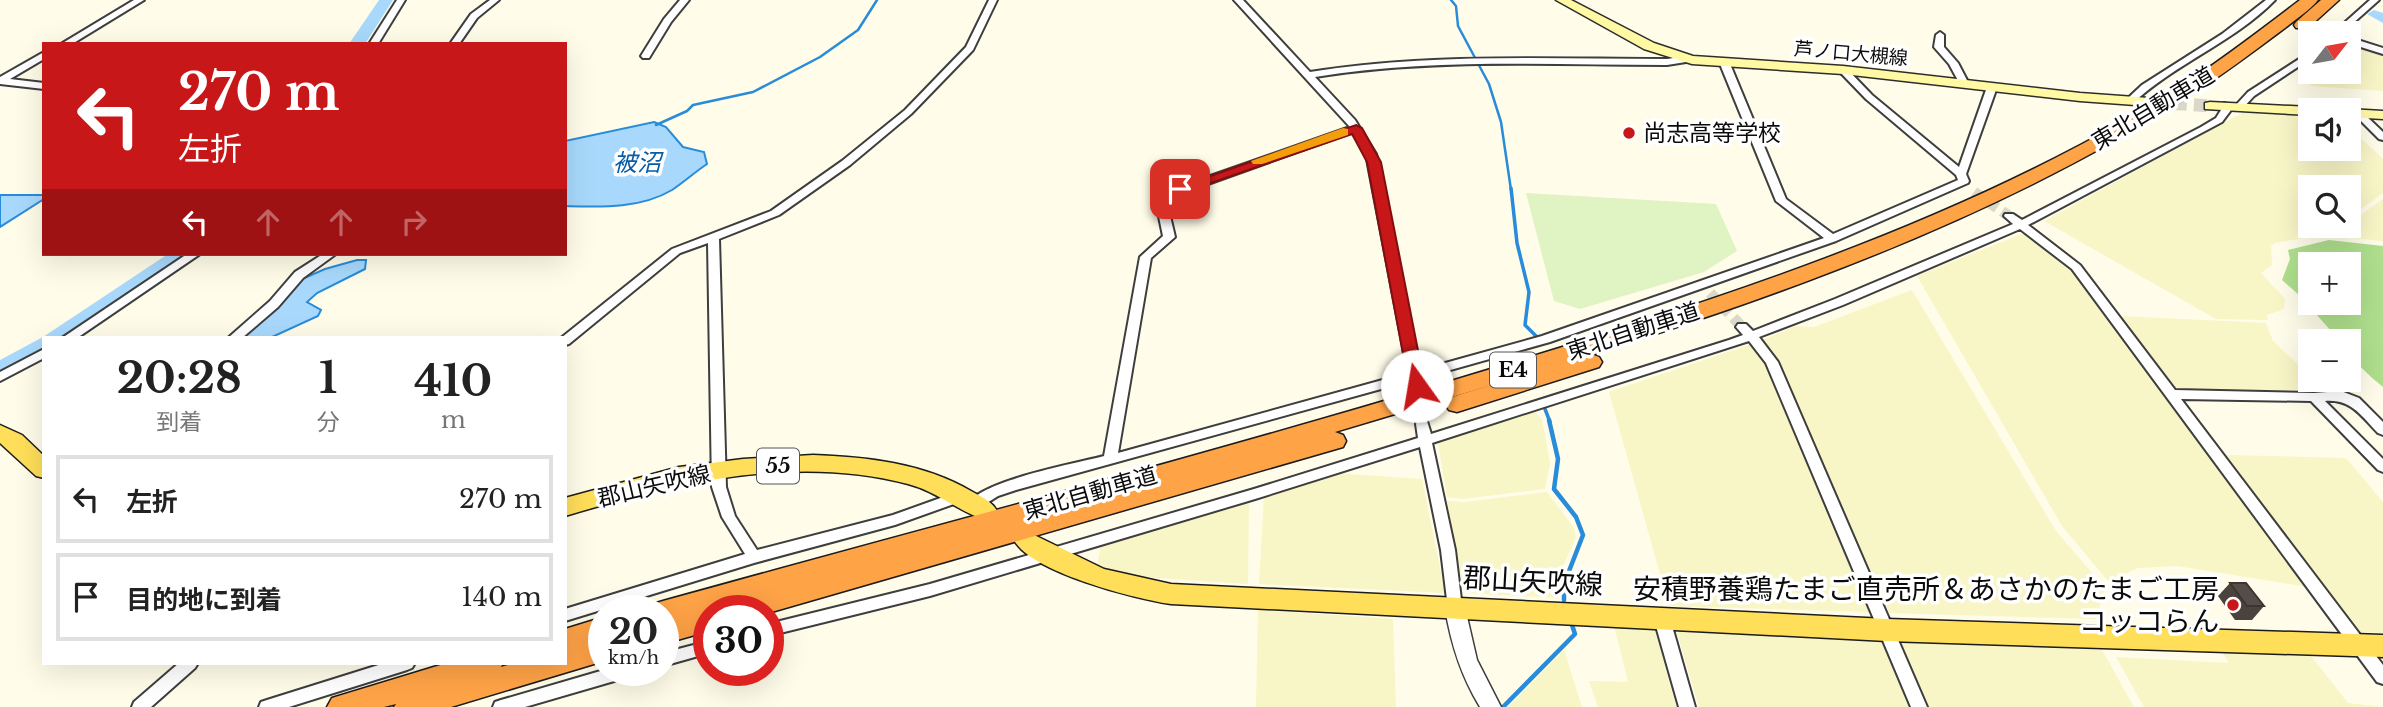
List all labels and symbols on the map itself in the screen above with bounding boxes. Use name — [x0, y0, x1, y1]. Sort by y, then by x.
north arrow — [2298, 21, 2361, 84]
street label: 芦ノ口大槻線 — [1793, 37, 1909, 70]
street label: 東北自動車道 — [2087, 60, 2219, 156]
place label: 尚志高等学校 — [1643, 119, 1781, 147]
marker: 尚志高等学校 — [1621, 125, 1637, 141]
water label: 被沼 — [613, 148, 664, 177]
pin — [1150, 159, 1210, 219]
street label: 東北自動車道 — [1563, 296, 1703, 366]
position arrow — [1380, 349, 1454, 423]
road number: E4 — [1490, 352, 1536, 388]
road number: 55 — [757, 448, 799, 484]
street label: 郡山矢吹線 — [595, 459, 713, 513]
street label: 東北自動車道 — [1020, 461, 1160, 525]
street label: 郡山矢吹線 — [1462, 560, 1604, 603]
place label: 安積野養鶏たまご直売所＆あさかのたまご工房 コッコらん — [1633, 572, 2219, 639]
speed limit sign: 30 — [693, 595, 784, 686]
marker: 安積野養鶏たまご直売所＆あさかのたまご工房 コッコらん — [2225, 597, 2241, 613]

